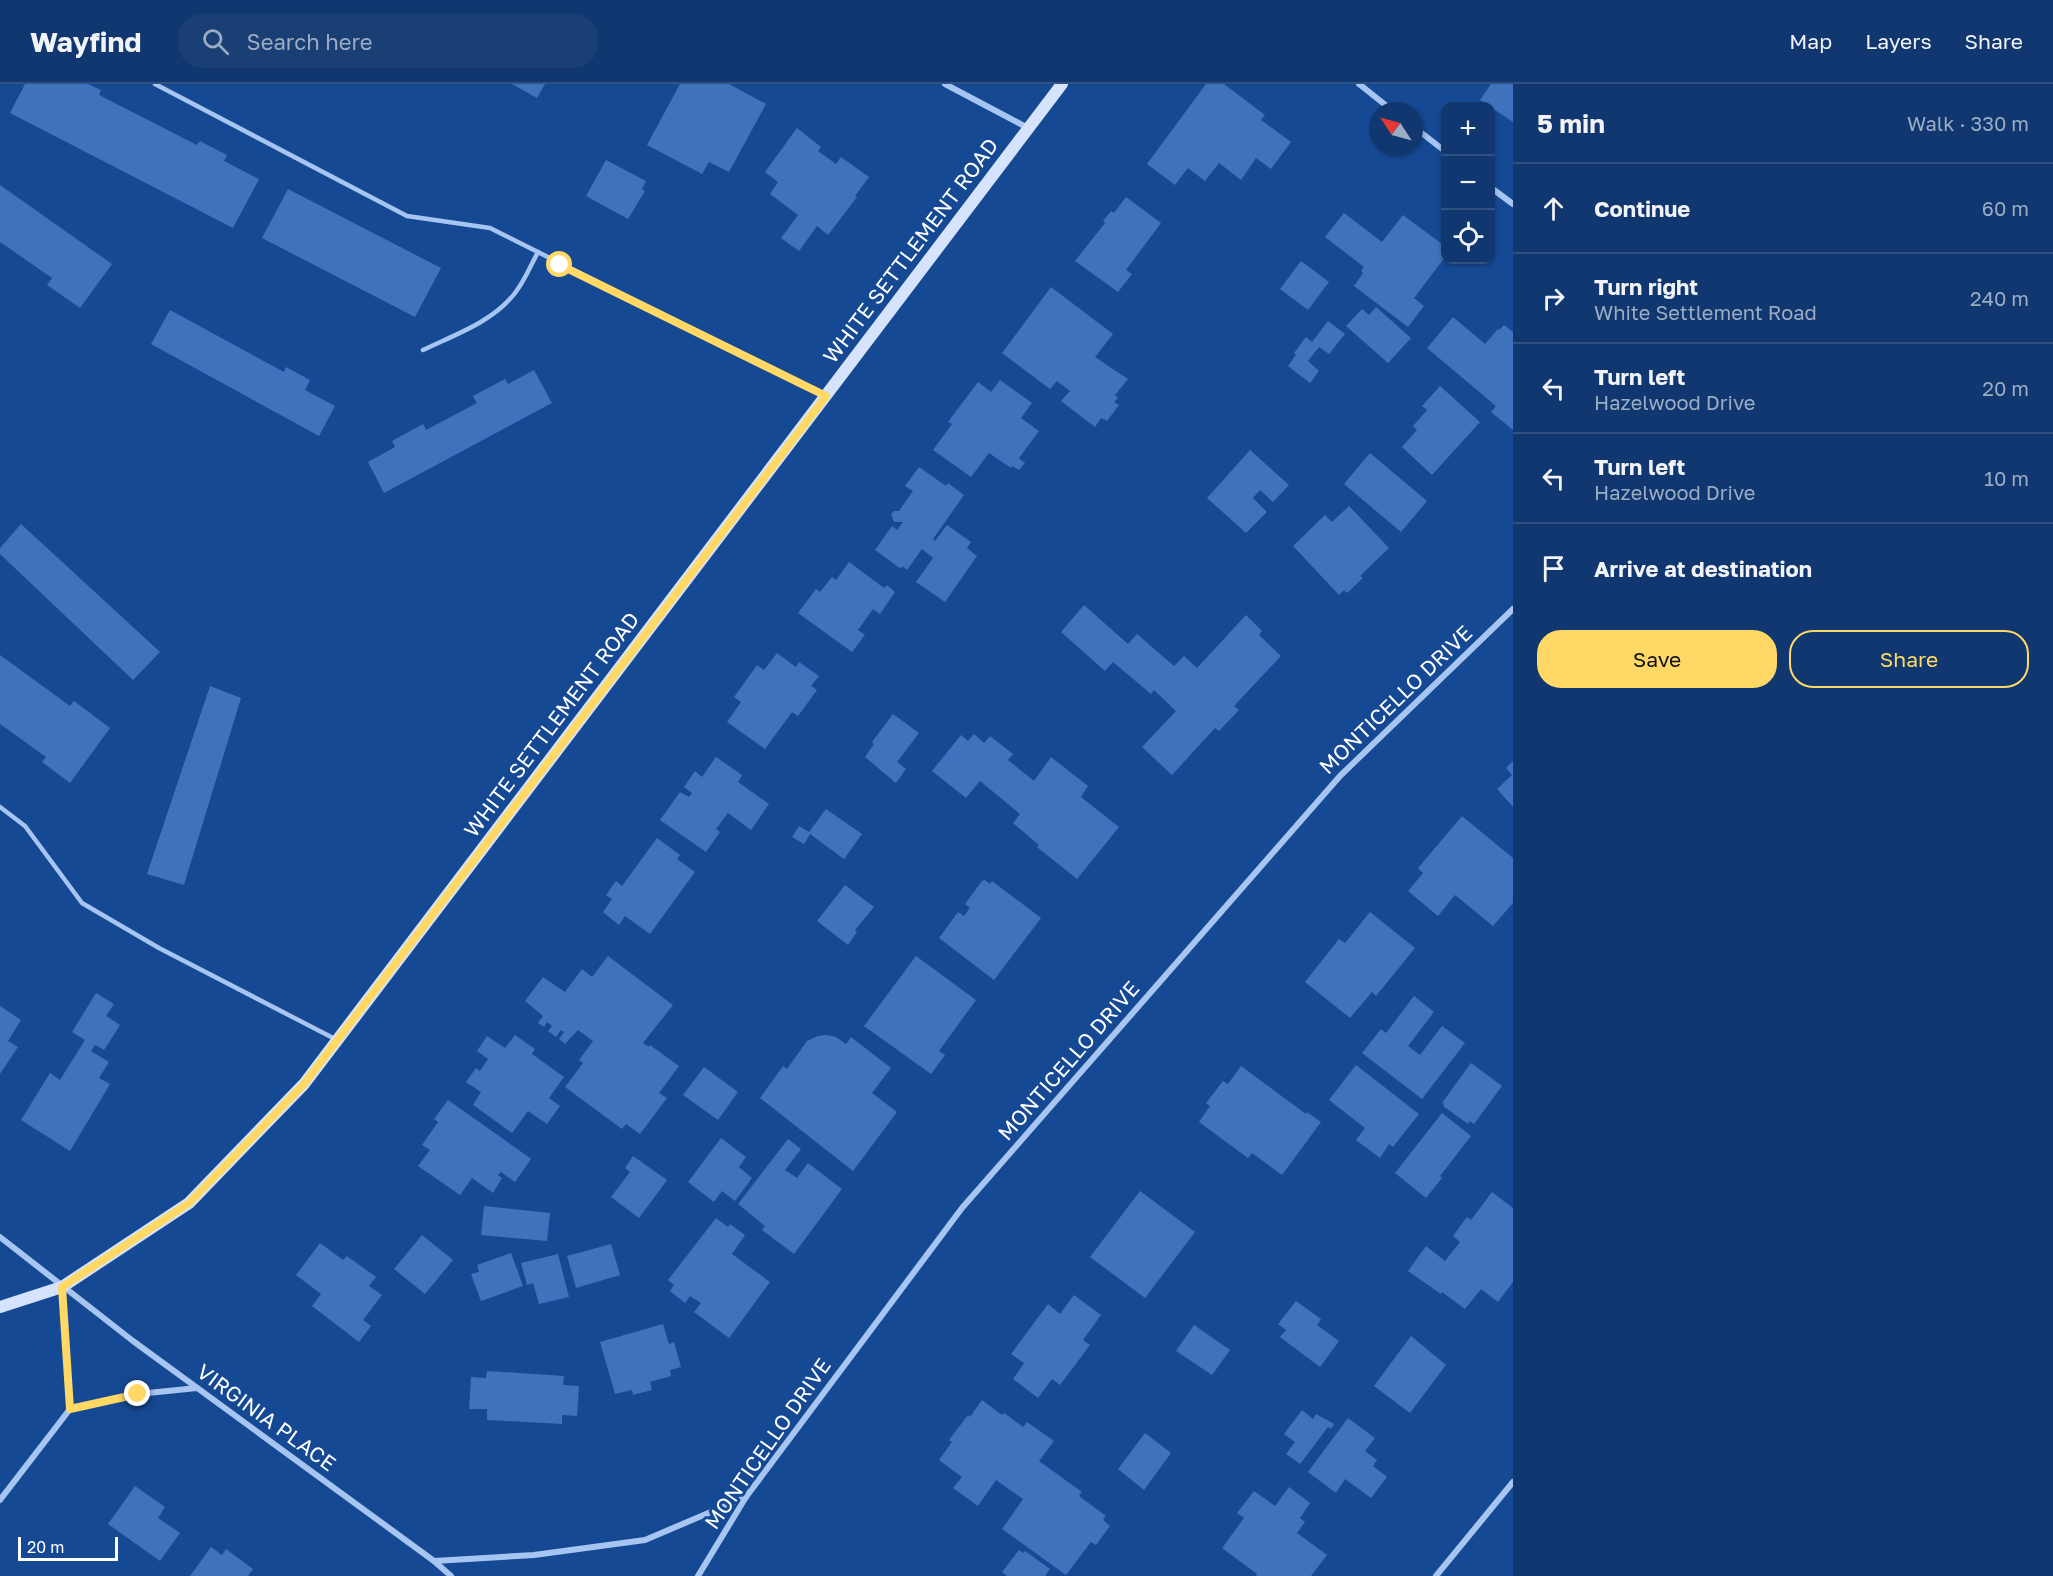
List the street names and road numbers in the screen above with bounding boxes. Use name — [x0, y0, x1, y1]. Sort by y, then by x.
street label: WHITE SETTLEMENT ROAD — [817, 133, 1003, 368]
street label: WHITE SETTLEMENT ROAD — [458, 607, 644, 842]
street label: MONTICELLO DRIVE — [1313, 620, 1477, 779]
street label: MONTICELLO DRIVE — [992, 975, 1145, 1145]
street label: MONTICELLO DRIVE — [698, 1353, 836, 1534]
street label: VIRGINIA PLACE — [192, 1358, 341, 1476]

